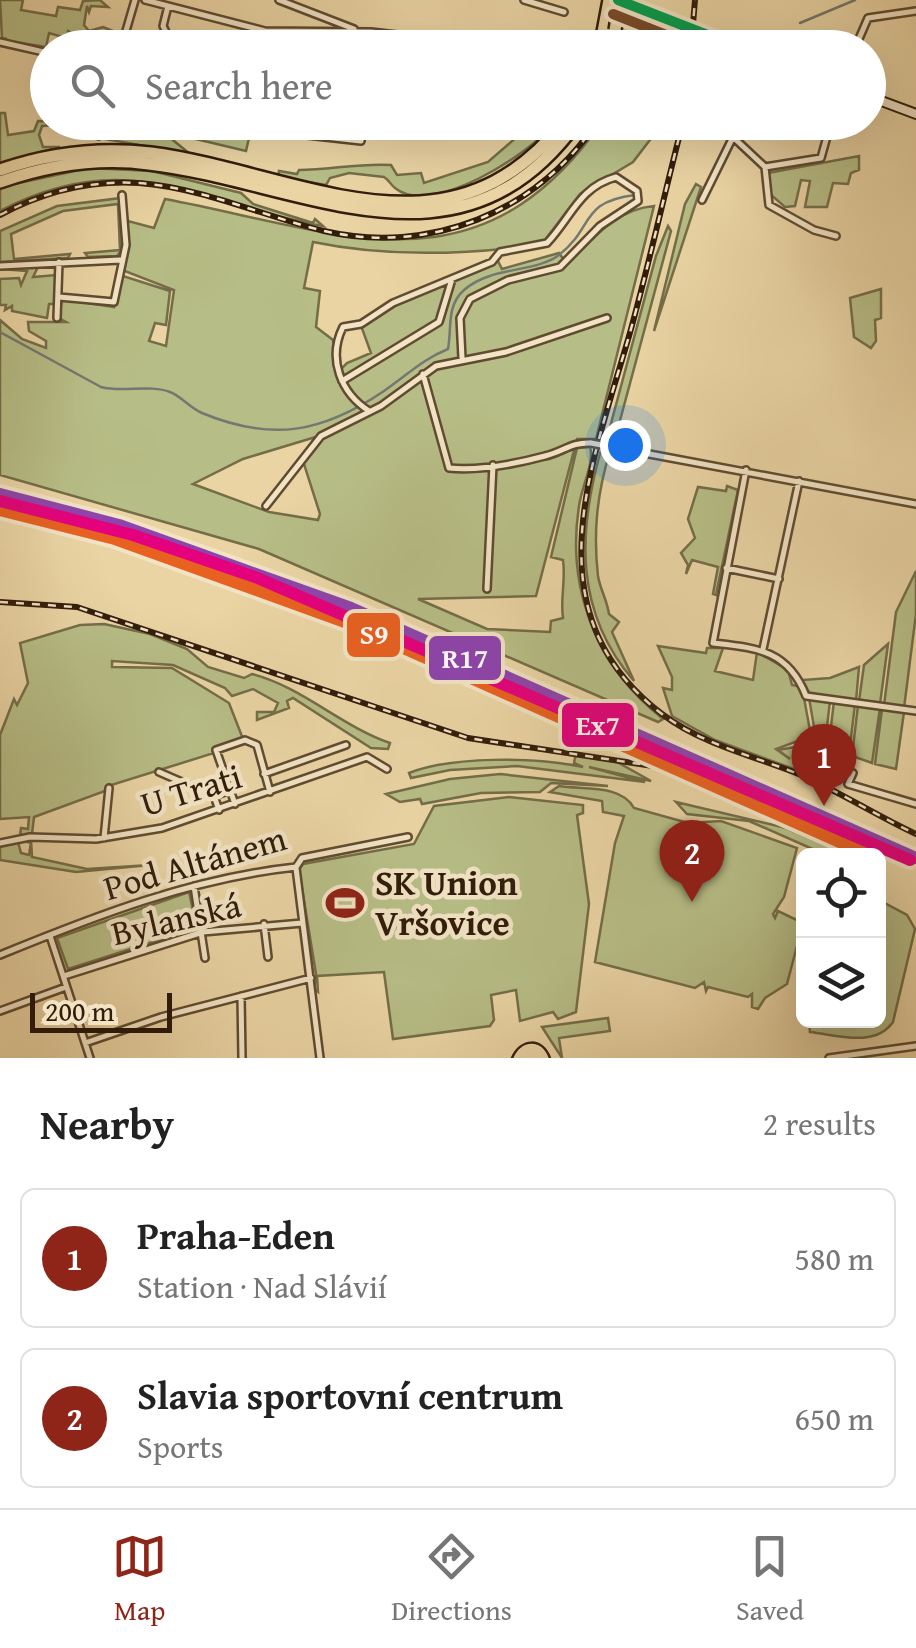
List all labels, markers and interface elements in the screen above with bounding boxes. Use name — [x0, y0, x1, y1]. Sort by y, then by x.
search box — [30, 30, 886, 140]
text: Search here — [145, 57, 333, 113]
icon: search — [65, 58, 120, 113]
your location — [600, 420, 651, 471]
line badge: S9 — [345, 611, 402, 659]
text: S9 — [359, 613, 389, 654]
line badge: R17 — [427, 634, 503, 682]
text: R17 — [442, 637, 488, 678]
line badge: Ex7 — [560, 701, 636, 749]
text: Ex7 — [576, 704, 620, 745]
pin: 1 — [792, 724, 856, 806]
street label: U Trati — [134, 750, 248, 829]
street label: Pod Altánem — [98, 812, 292, 913]
pin: 2 — [660, 820, 724, 902]
map controls — [796, 848, 886, 1028]
button: locate — [796, 848, 886, 938]
place label: SK Union Vršovice — [375, 857, 518, 948]
street label: Bylanská — [106, 879, 246, 958]
sports icon: SK Union Vršovice — [324, 882, 366, 924]
button: layers — [796, 938, 886, 1028]
scale bar — [30, 988, 172, 1032]
text: 200 m — [45, 990, 114, 1031]
text: Nearby — [40, 1093, 174, 1154]
text: 2 results — [763, 1100, 876, 1147]
text: Praha-Eden — [137, 1207, 335, 1263]
text: 1 — [66, 1235, 83, 1282]
text: 580 m — [795, 1235, 874, 1282]
text: Station · Nad Slávií — [137, 1263, 387, 1310]
text: Slavia sportovní centrum — [137, 1367, 563, 1423]
text: 2 — [66, 1395, 83, 1442]
text: 650 m — [795, 1395, 874, 1442]
text: Sports — [137, 1423, 223, 1470]
tab: Map — [112, 1529, 167, 1630]
tab: Directions — [391, 1529, 512, 1630]
tab: Saved — [736, 1529, 804, 1630]

